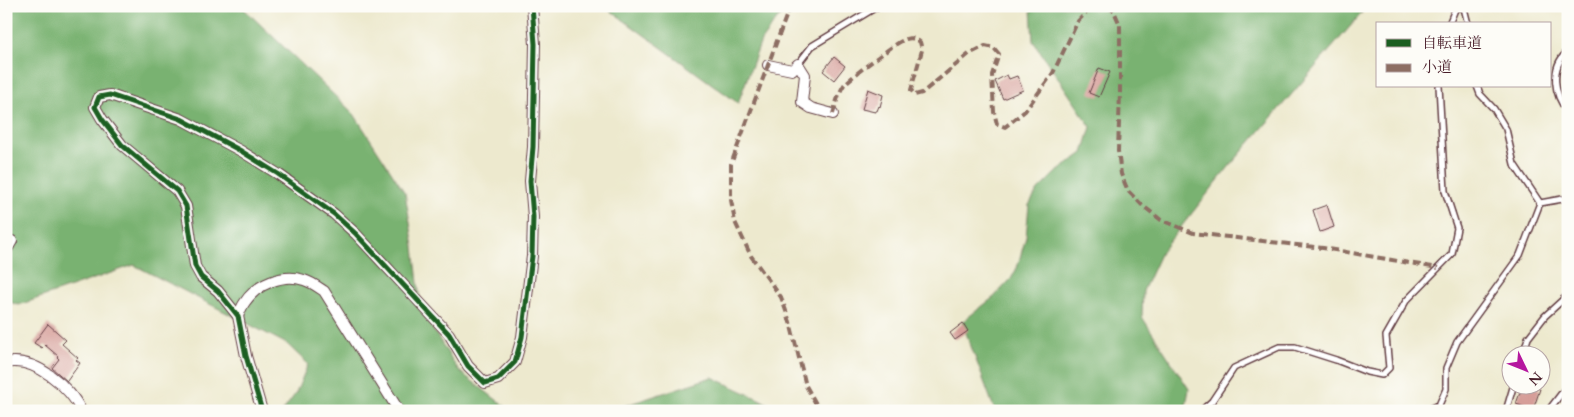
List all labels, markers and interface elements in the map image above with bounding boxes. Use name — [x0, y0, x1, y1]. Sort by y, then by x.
legend — [1376, 22, 1552, 88]
text: 自転車道 — [1422, 33, 1482, 53]
text: 小道 — [1422, 57, 1452, 77]
north arrow — [1502, 344, 1552, 394]
text: N — [1524, 368, 1546, 389]

